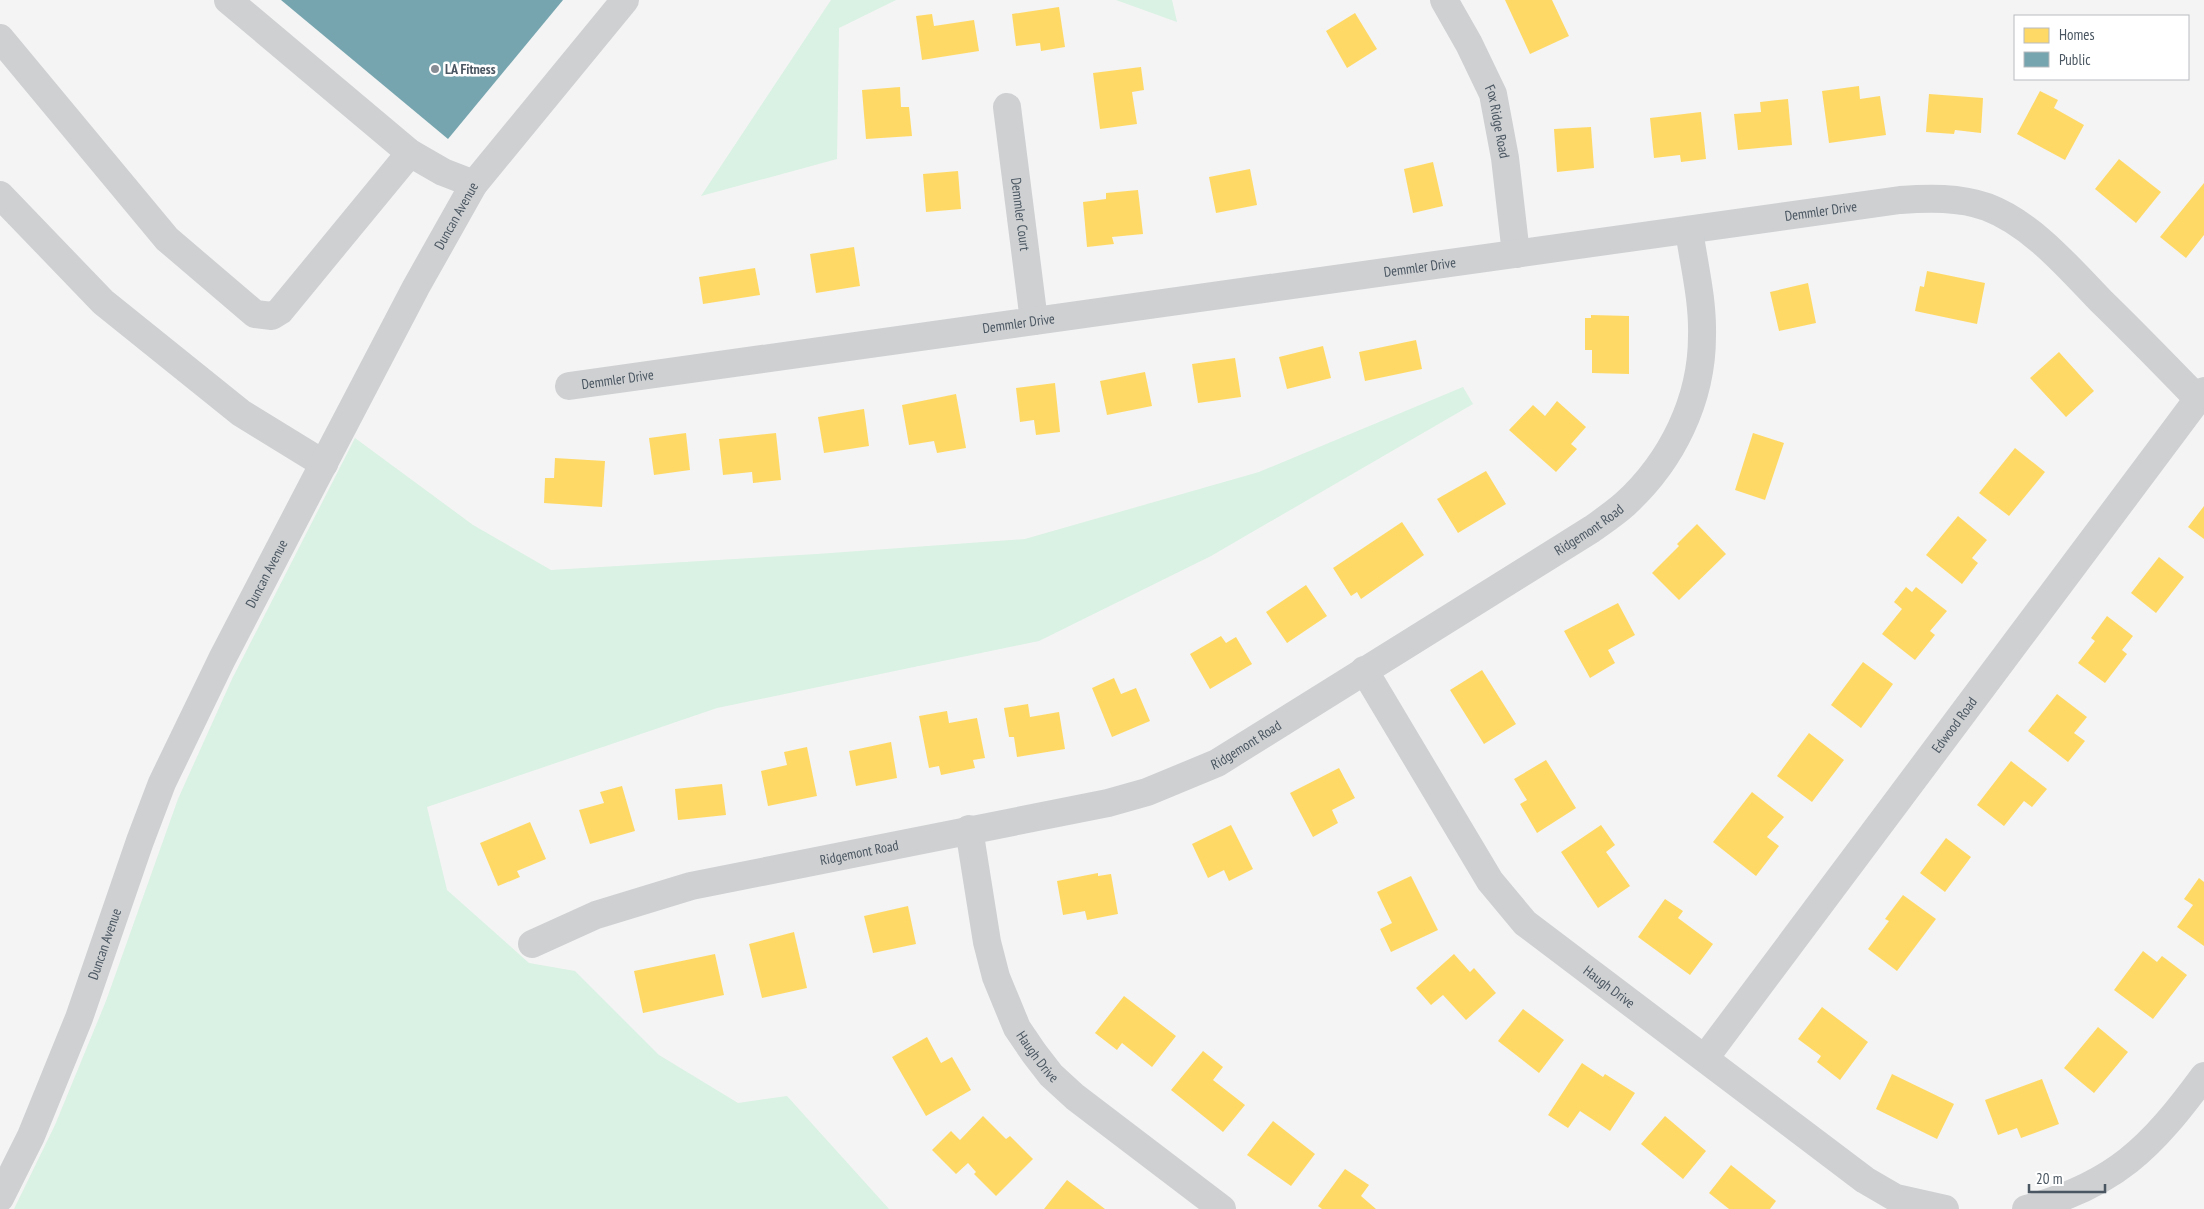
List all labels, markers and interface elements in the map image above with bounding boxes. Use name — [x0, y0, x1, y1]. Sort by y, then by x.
legend — [2014, 15, 2189, 80]
text: Homes — [2059, 25, 2095, 44]
text: Public — [2059, 50, 2091, 69]
place label: LA Fitness — [445, 60, 496, 78]
marker: LA Fitness — [429, 63, 441, 75]
street label: Fox Ridge Road — [1481, 82, 1514, 160]
street label: Demmler Court — [1007, 177, 1034, 252]
street label: Duncan Avenue — [430, 179, 482, 253]
street label: Demmler Drive — [1784, 197, 1858, 225]
street label: Demmler Drive — [1382, 253, 1457, 281]
street label: Demmler Drive — [981, 309, 1056, 337]
street label: Demmler Drive — [580, 365, 655, 393]
street label: Ridgemont Road — [1551, 500, 1627, 559]
street label: Duncan Avenue — [241, 536, 292, 611]
street label: Edwood Road — [1927, 693, 1981, 756]
street label: Ridgemont Road — [1208, 716, 1284, 774]
street label: Ridgemont Road — [818, 836, 900, 869]
street label: Duncan Avenue — [84, 906, 125, 982]
street label: Haugh Drive — [1580, 961, 1639, 1012]
street label: Haugh Drive — [1013, 1027, 1063, 1087]
scale bar — [2029, 1162, 2105, 1194]
text: 20 m — [2036, 1169, 2062, 1188]

